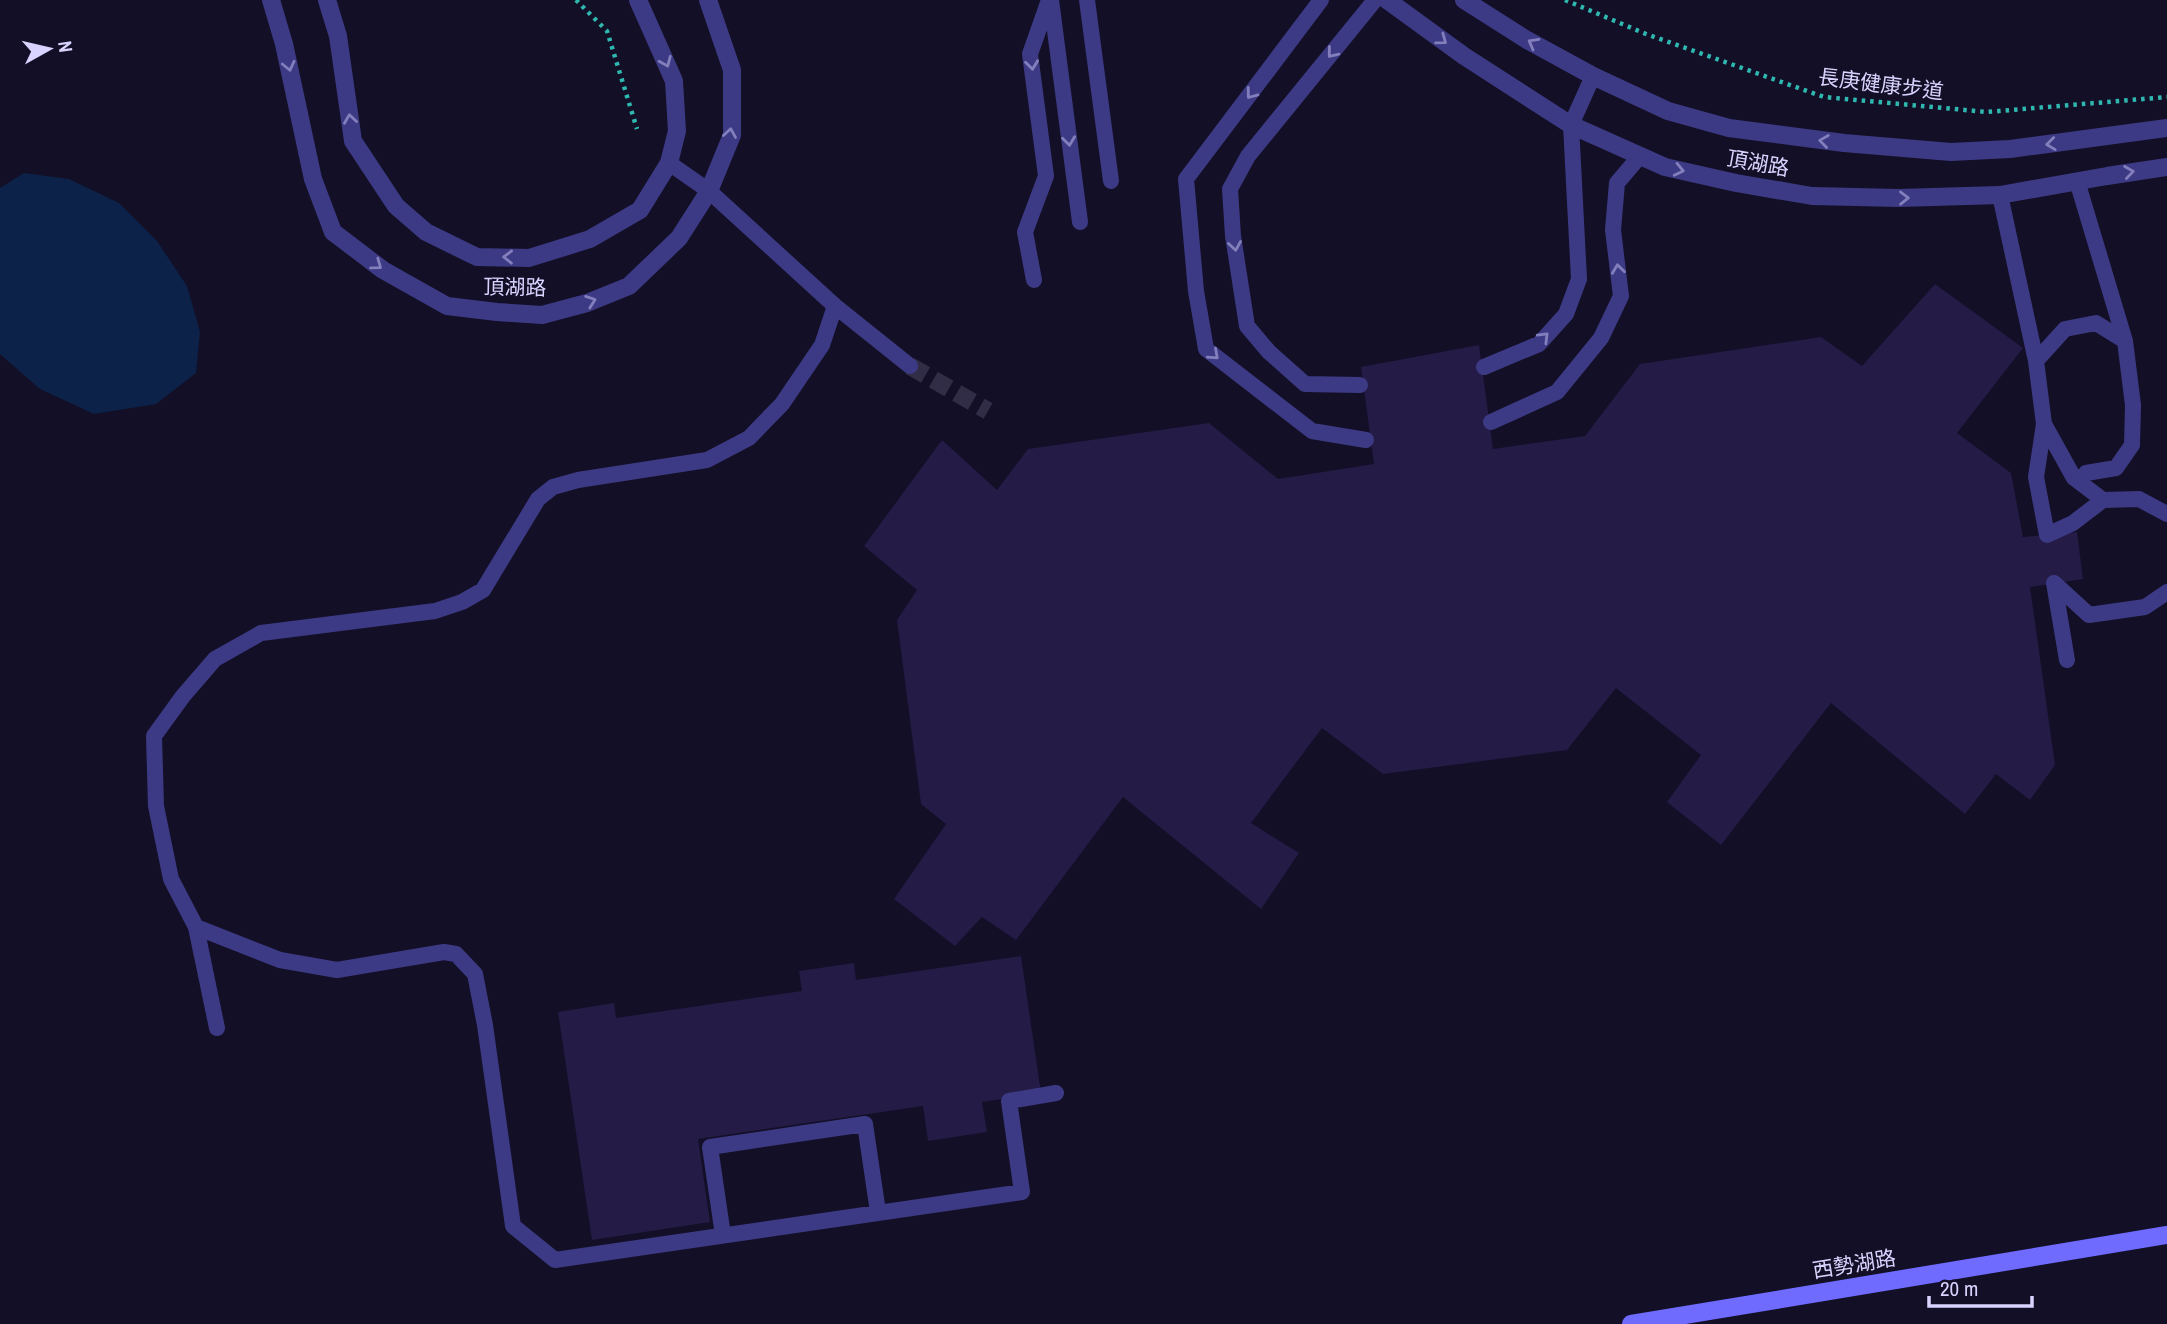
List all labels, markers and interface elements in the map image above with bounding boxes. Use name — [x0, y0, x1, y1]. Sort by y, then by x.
north arrow — [14, 14, 84, 84]
one-way arrow — [1434, 32, 1447, 44]
one-way arrow — [1528, 38, 1540, 51]
text: N — [52, 39, 79, 54]
one-way arrow — [1328, 44, 1340, 57]
one-way arrow — [658, 55, 672, 68]
one-way arrow — [281, 60, 295, 72]
one-way arrow — [1024, 60, 1039, 71]
street label: 長庚健康步道 — [1817, 62, 1945, 106]
one-way arrow — [1246, 86, 1259, 98]
one-way arrow — [342, 113, 357, 125]
one-way arrow — [722, 127, 737, 139]
one-way arrow — [1818, 133, 1830, 148]
one-way arrow — [1061, 135, 1076, 146]
one-way arrow — [2045, 136, 2057, 151]
street label: 頂湖路 — [1724, 143, 1792, 183]
one-way arrow — [1673, 162, 1685, 176]
one-way arrow — [2124, 165, 2135, 180]
one-way arrow — [1899, 190, 1910, 206]
one-way arrow — [1227, 240, 1242, 252]
one-way arrow — [502, 250, 513, 265]
one-way arrow — [369, 257, 382, 269]
one-way arrow — [1611, 263, 1626, 274]
street label: 頂湖路 — [483, 272, 547, 302]
one-way arrow — [585, 295, 597, 309]
one-way arrow — [1536, 333, 1549, 346]
one-way arrow — [1206, 347, 1219, 359]
street label: 西勢湖路 — [1810, 1243, 1898, 1285]
scale bar — [1929, 1264, 2032, 1308]
text: 20 m — [1940, 1274, 1978, 1303]

